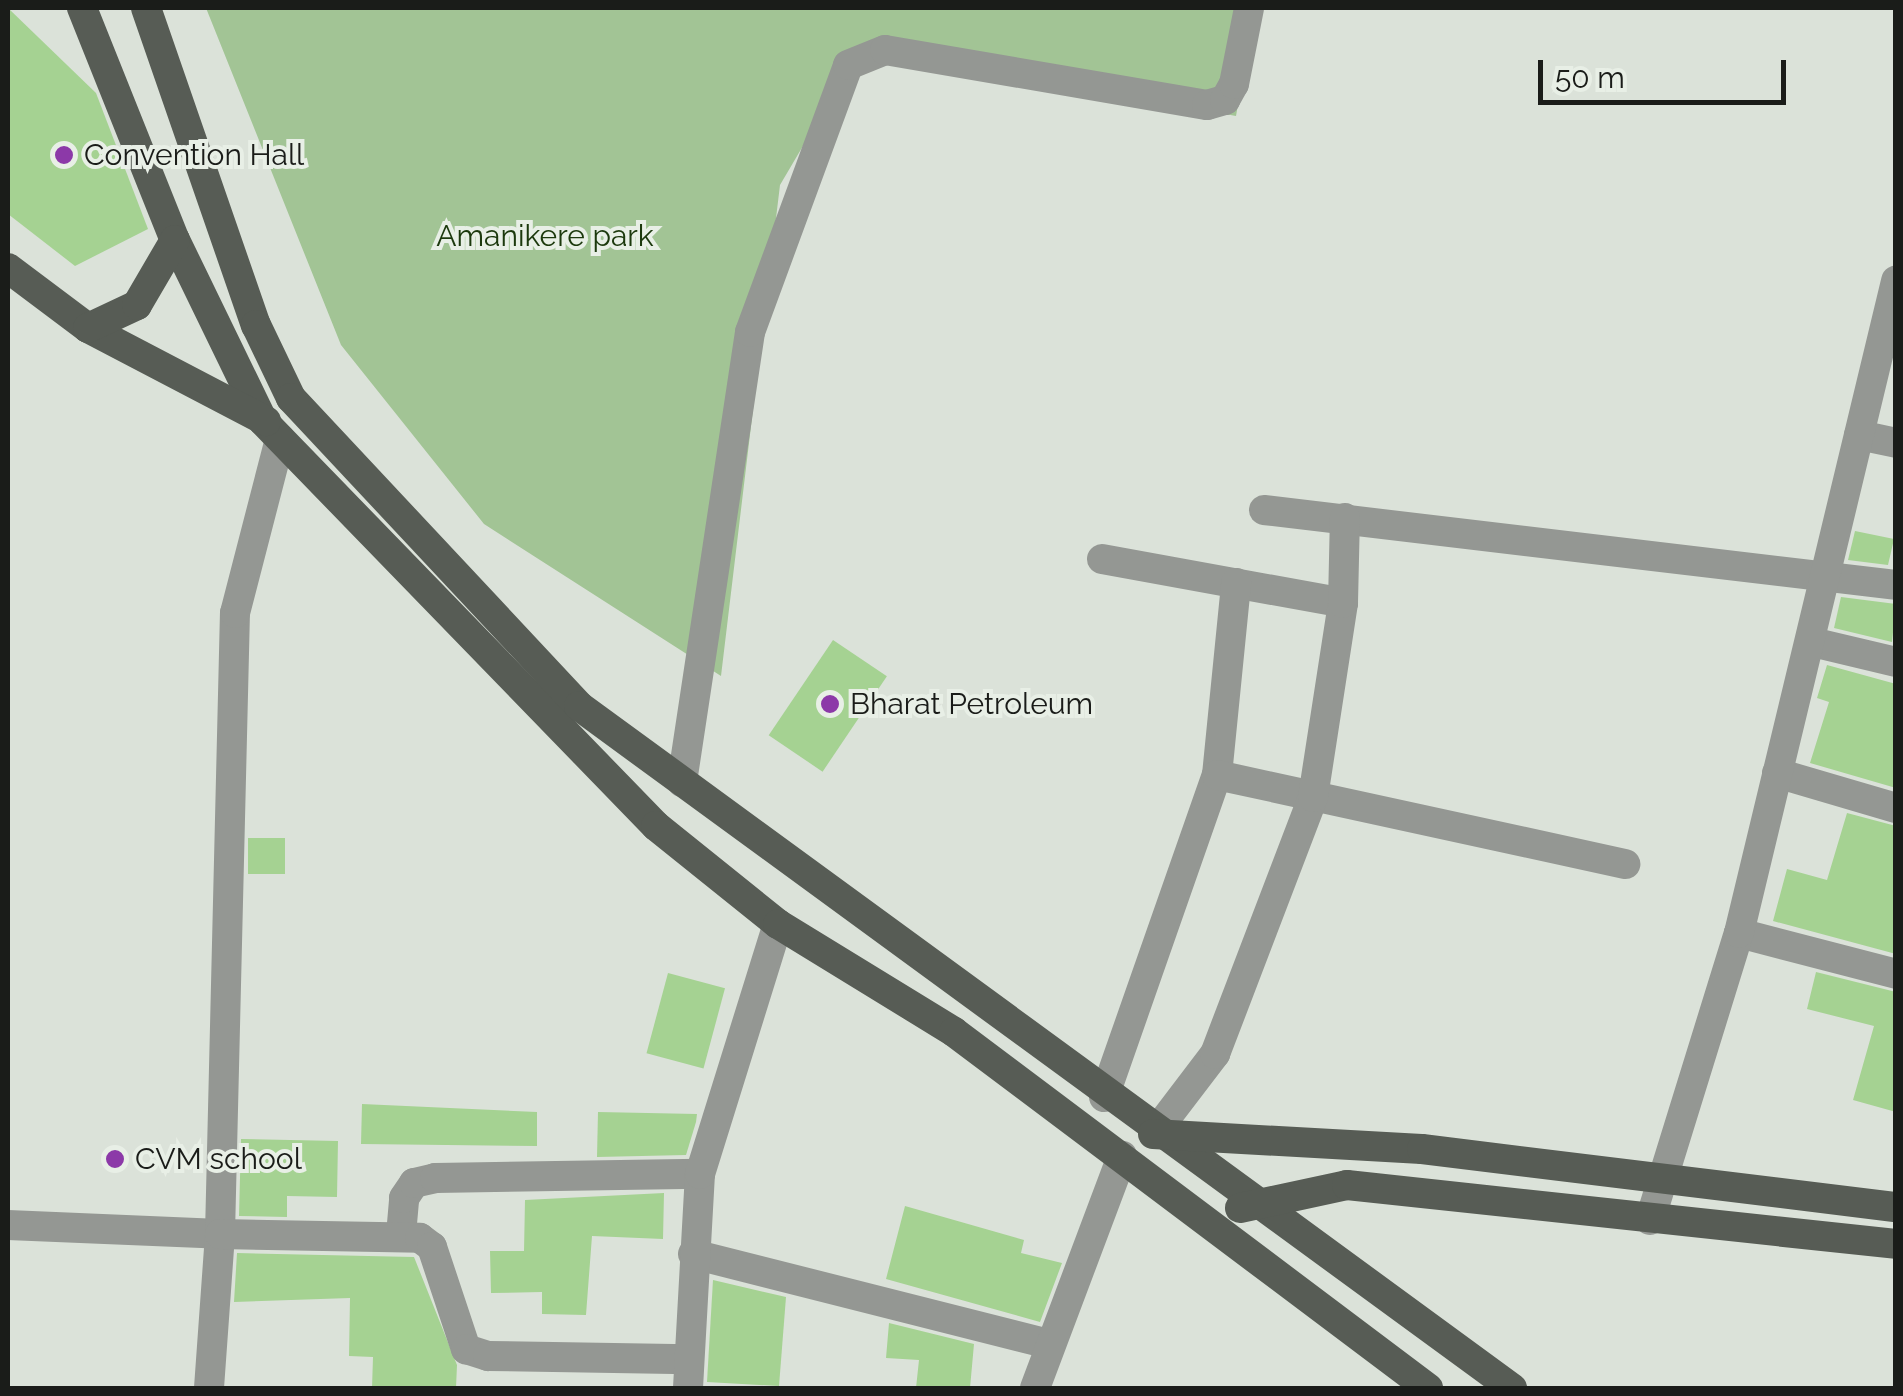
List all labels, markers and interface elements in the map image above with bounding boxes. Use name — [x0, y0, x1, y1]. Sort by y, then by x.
scale bar — [1543, 40, 1790, 102]
text: 50 m — [1555, 60, 1625, 95]
place label: Convention Hall — [84, 137, 304, 173]
marker: Convention Hall — [53, 144, 75, 166]
park label: Amanikere park — [436, 218, 654, 254]
place label: Bharat Petroleum — [850, 686, 1093, 722]
marker: Bharat Petroleum — [819, 693, 841, 715]
place label: CVM school — [135, 1141, 302, 1177]
marker: CVM school — [104, 1148, 126, 1170]

